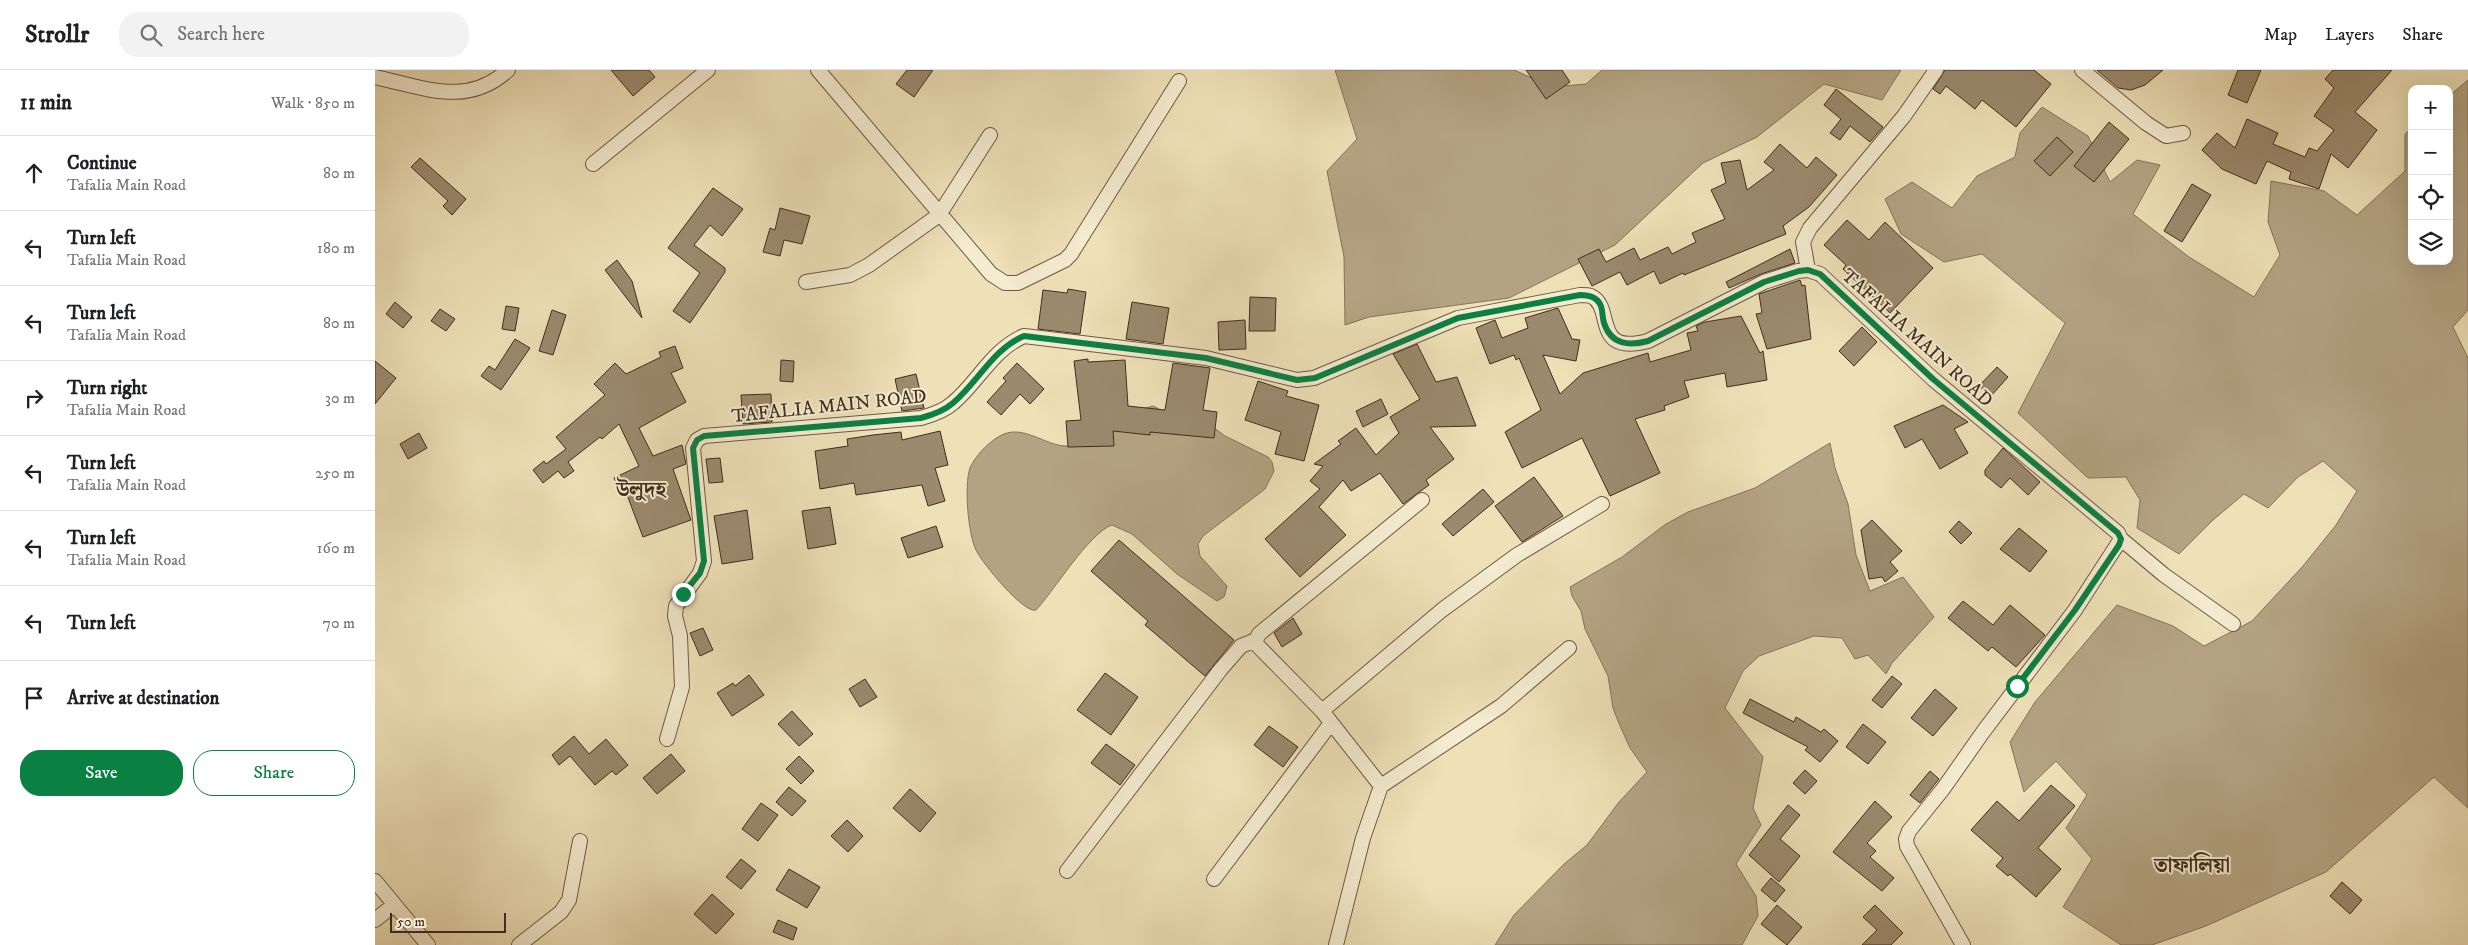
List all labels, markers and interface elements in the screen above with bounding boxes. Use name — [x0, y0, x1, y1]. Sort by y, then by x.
search box — [119, 12, 469, 57]
text: Strollr — [25, 20, 89, 50]
icon: search — [137, 21, 165, 49]
text: Search here — [177, 23, 265, 46]
text: Map — [2264, 24, 2297, 46]
text: Layers — [2325, 24, 2374, 46]
text: Share — [2402, 24, 2443, 46]
map controls — [2408, 85, 2453, 265]
button: + — [2408, 85, 2453, 130]
text: 11 min — [20, 90, 72, 116]
text: Walk · 850 m — [271, 93, 355, 113]
button: − — [2408, 130, 2453, 175]
text: Continue — [67, 152, 137, 175]
icon: ahead — [20, 159, 48, 187]
text: 80 m — [323, 163, 355, 183]
text: Tafalia Main Road — [67, 175, 186, 195]
button: locate — [2408, 175, 2453, 220]
button: layers — [2408, 220, 2453, 265]
text: Turn left — [67, 227, 136, 250]
icon: left — [20, 234, 48, 262]
text: 180 m — [317, 238, 355, 258]
text: Tafalia Main Road — [67, 250, 186, 270]
street label: TAFALIA MAIN ROAD — [1837, 264, 1997, 412]
text: Turn left — [67, 302, 136, 325]
icon: left — [20, 309, 48, 337]
text: 80 m — [323, 313, 355, 333]
text: Tafalia Main Road — [67, 325, 186, 345]
text: Turn right — [67, 377, 147, 400]
icon: right — [20, 384, 48, 412]
street label: TAFALIA MAIN ROAD — [731, 385, 928, 428]
text: 30 m — [325, 388, 355, 408]
text: Tafalia Main Road — [67, 400, 186, 420]
text: Turn left — [67, 452, 136, 475]
icon: left — [20, 459, 48, 487]
text: 250 m — [315, 463, 355, 483]
text: Tafalia Main Road — [67, 475, 186, 495]
district label: উলুদহ — [615, 476, 667, 503]
text: Turn left — [67, 527, 136, 550]
icon: left — [20, 534, 48, 562]
text: 160 m — [317, 538, 355, 558]
text: Tafalia Main Road — [67, 550, 186, 570]
route end — [672, 583, 695, 606]
icon: left — [20, 609, 48, 637]
text: Turn left — [67, 612, 136, 635]
text: 70 m — [323, 613, 355, 633]
route start — [2006, 675, 2029, 698]
icon: arrive — [20, 684, 48, 712]
text: Arrive at destination — [67, 687, 219, 710]
button: Save — [20, 750, 183, 796]
button: Share — [193, 750, 355, 796]
district label: তাফালিয়া — [2153, 852, 2230, 879]
scale bar — [390, 910, 506, 933]
text: 50 m — [397, 913, 425, 931]

